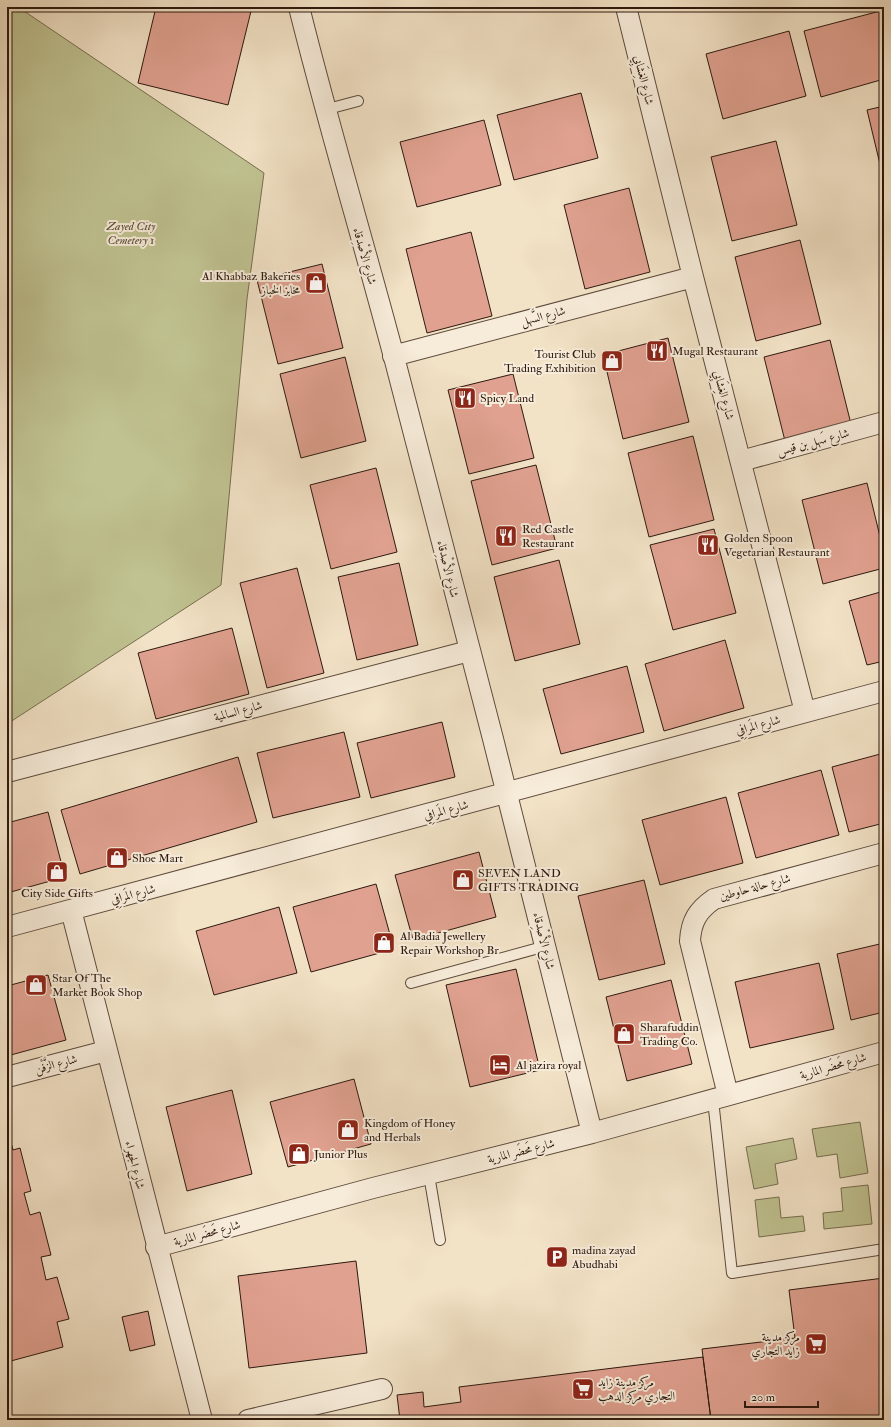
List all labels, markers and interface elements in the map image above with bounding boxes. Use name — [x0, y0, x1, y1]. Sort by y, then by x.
street label: شارع الغِشَابِي — [627, 53, 659, 107]
park label: Zayed City Cemetery 1 — [106, 219, 156, 248]
street label: شارع الأصْدِقاء — [346, 225, 382, 287]
place label: Al Khabbaz Bakeries مخابز الخباز — [201, 269, 301, 298]
shop icon: Al Khabbaz Bakeries مخابز الخباز — [303, 270, 329, 296]
street label: شارع السَّهل — [518, 300, 568, 333]
restaurant icon: Mugal Restaurant — [644, 338, 670, 364]
place label: Mugal Restaurant — [672, 344, 758, 359]
place label: Tourist Club Trading Exhibition — [504, 347, 596, 376]
shop icon: Tourist Club Trading Exhibition — [599, 348, 625, 374]
street label: شارع الغِشَابِي — [707, 368, 739, 423]
restaurant icon: Spicy Land — [452, 385, 478, 411]
place label: Spicy Land — [480, 391, 534, 406]
street label: شارع سَهل بن قيس — [775, 424, 852, 462]
place label: Red Castle Restaurant — [522, 522, 574, 551]
restaurant icon: Red Castle Restaurant — [493, 523, 519, 549]
place label: Golden Spoon Vegetarian Restaurant — [724, 531, 830, 560]
restaurant icon: Golden Spoon Vegetarian Restaurant — [695, 532, 721, 558]
street label: شارع الأصْدِقاء — [430, 538, 464, 600]
street label: شارع السالمية — [212, 698, 265, 728]
street label: شارع المَرافِي — [734, 710, 783, 742]
street label: شارع المَرافِي — [422, 795, 471, 827]
shop icon: Shoe Mart — [104, 845, 130, 871]
place label: Shoe Mart — [132, 851, 183, 866]
shop icon: City Side Gifts — [44, 859, 70, 885]
place label: SEVEN LAND GIFTS TRADING — [478, 866, 579, 895]
shop icon: SEVEN LAND GIFTS TRADING — [450, 867, 476, 893]
street label: شارع حالة حاوطين — [718, 871, 793, 907]
street label: شارع المَرافِي — [109, 879, 158, 911]
place label: City Side Gifts — [21, 886, 93, 901]
street label: شارع الأصْدِقاء — [526, 910, 560, 972]
place label: Al Badia Jewellery Repair Workshop Br — [399, 929, 499, 958]
shop icon: Al Badia Jewellery Repair Workshop Br — [371, 930, 397, 956]
place label: Star Of The Market Book Shop — [52, 971, 142, 1000]
shop icon: Star Of The Market Book Shop — [23, 972, 49, 998]
place label: Sharafuddin Trading Co. — [640, 1020, 699, 1049]
shop icon: Sharafuddin Trading Co. — [611, 1021, 637, 1047]
street label: شارع الزَّفْن — [32, 1048, 80, 1080]
street label: شارع مَحضَر المارية — [798, 1048, 869, 1086]
hotel icon: Al jazira royal — [487, 1052, 513, 1078]
place label: Al jazira royal — [515, 1058, 581, 1073]
place label: Kingdom of Honey and Herbals — [364, 1116, 456, 1145]
shop icon: Kingdom of Honey and Herbals — [335, 1117, 361, 1143]
street label: شارع مَحضَر المارية — [486, 1134, 557, 1170]
street label: شارع الجهراء — [118, 1139, 148, 1192]
shop icon: Junior Plus — [286, 1141, 312, 1167]
place label: Junior Plus — [313, 1147, 367, 1162]
street label: شارع مَحضَر المارية — [172, 1215, 243, 1253]
place label: madina zayad Abudhabi — [571, 1243, 636, 1272]
parking icon: madina zayad Abudhabi — [544, 1244, 570, 1270]
place label: مركز مدينة زايد التجاري — [752, 1330, 800, 1361]
supermarket icon: مركز مدينة زايد التجاري — [803, 1331, 829, 1357]
place label: مركز مدينة زايد التجاري مركز الدهب — [598, 1375, 676, 1406]
supermarket icon: مركز مدينة زايد التجاري مركز الدهب — [570, 1376, 596, 1402]
scale bar — [745, 1383, 818, 1409]
text: 20 m — [751, 1390, 776, 1405]

